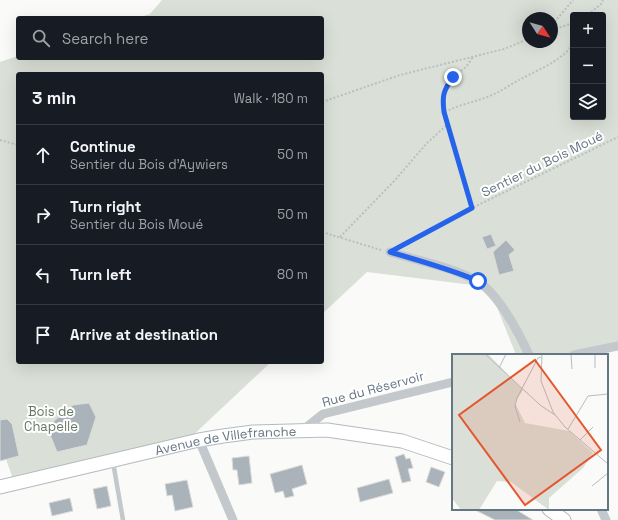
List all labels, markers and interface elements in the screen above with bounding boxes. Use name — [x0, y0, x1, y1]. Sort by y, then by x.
north arrow — [522, 12, 558, 48]
map controls — [570, 12, 606, 120]
button: + — [570, 12, 606, 48]
search box — [16, 16, 324, 60]
icon: search — [30, 27, 52, 49]
text: Search here — [62, 29, 148, 48]
button: − — [570, 48, 606, 84]
route end — [444, 68, 462, 86]
button: layers — [570, 84, 606, 120]
text: 3 min — [32, 87, 76, 109]
text: Walk · 180 m — [234, 90, 308, 107]
street label: Sentier du Bois Moué — [478, 127, 606, 201]
text: Continue — [70, 137, 136, 156]
icon: ahead — [32, 144, 54, 166]
text: 50 m — [277, 146, 308, 163]
text: Sentier du Bois d'Aywiers — [70, 156, 228, 173]
text: Turn right — [70, 197, 141, 216]
icon: right — [32, 204, 54, 226]
text: 50 m — [277, 206, 308, 223]
text: Sentier du Bois Moué — [70, 216, 203, 233]
icon: left — [32, 264, 54, 286]
text: Turn left — [70, 265, 132, 284]
text: 80 m — [277, 266, 308, 283]
route start — [469, 272, 487, 290]
icon: arrive — [32, 324, 54, 346]
text: Arrive at destination — [70, 325, 218, 344]
inset map — [452, 354, 608, 510]
street label: Rue du Réservoir — [320, 367, 426, 411]
park label: Bois de Chapelle — [24, 403, 78, 435]
street label: Avenue de Villefranche — [153, 422, 297, 459]

